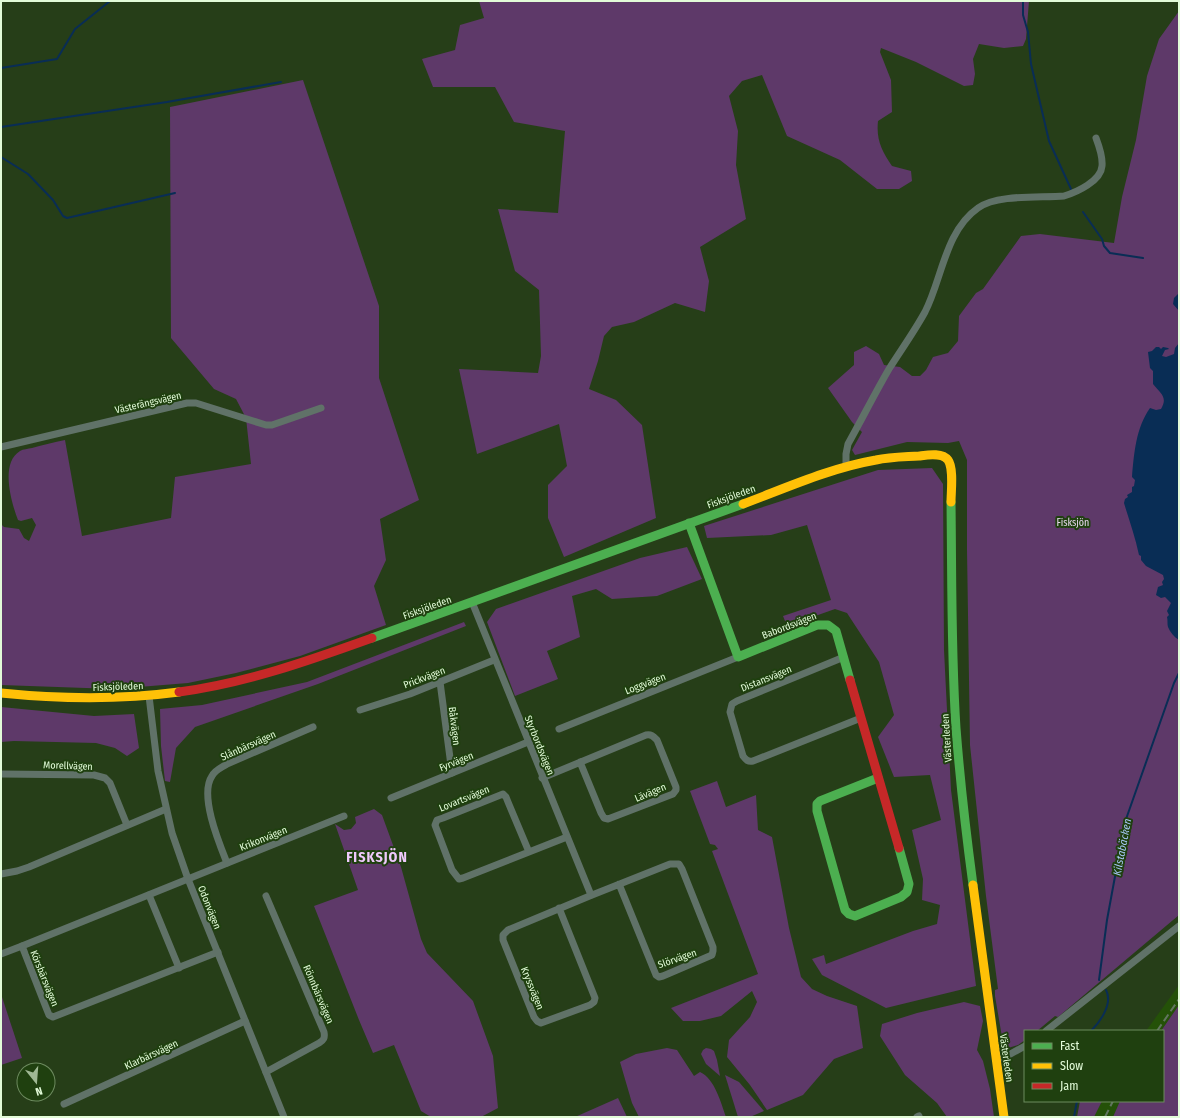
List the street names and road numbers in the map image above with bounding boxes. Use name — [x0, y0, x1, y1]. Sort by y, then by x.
street label: Västerängsvägen — [114, 389, 183, 416]
street label: Fisksjöleden — [706, 483, 757, 511]
street label: Fisksjöleden — [402, 594, 453, 622]
street label: Babordsvägen — [760, 610, 818, 642]
street label: Distansvägen — [739, 663, 794, 695]
street label: Prickvägen — [402, 664, 447, 691]
street label: Loggvägen — [623, 671, 667, 697]
street label: Fisksjöleden — [93, 680, 144, 694]
street label: Båkvägen — [446, 706, 463, 746]
street label: Västerleden — [939, 713, 955, 763]
street label: Styrbordsvägen — [522, 714, 556, 777]
street label: Slånbärsvägen — [219, 727, 278, 763]
street label: Fyrvägen — [438, 750, 475, 774]
street label: Morellvägen — [43, 759, 93, 773]
street label: Lävägen — [633, 781, 668, 805]
street label: Lovartsvägen — [437, 783, 491, 814]
street label: Krikonvägen — [238, 824, 289, 854]
street label: Odonvägen — [195, 884, 223, 931]
street label: Slörvägen — [656, 947, 698, 971]
street label: Körsbärsvägen — [27, 949, 61, 1008]
street label: Rönnbärsvägen — [300, 963, 336, 1026]
street label: Kryssvägen — [518, 965, 546, 1012]
street label: Västerleden — [997, 1033, 1015, 1083]
street label: Klarbärsvägen — [123, 1037, 180, 1073]

